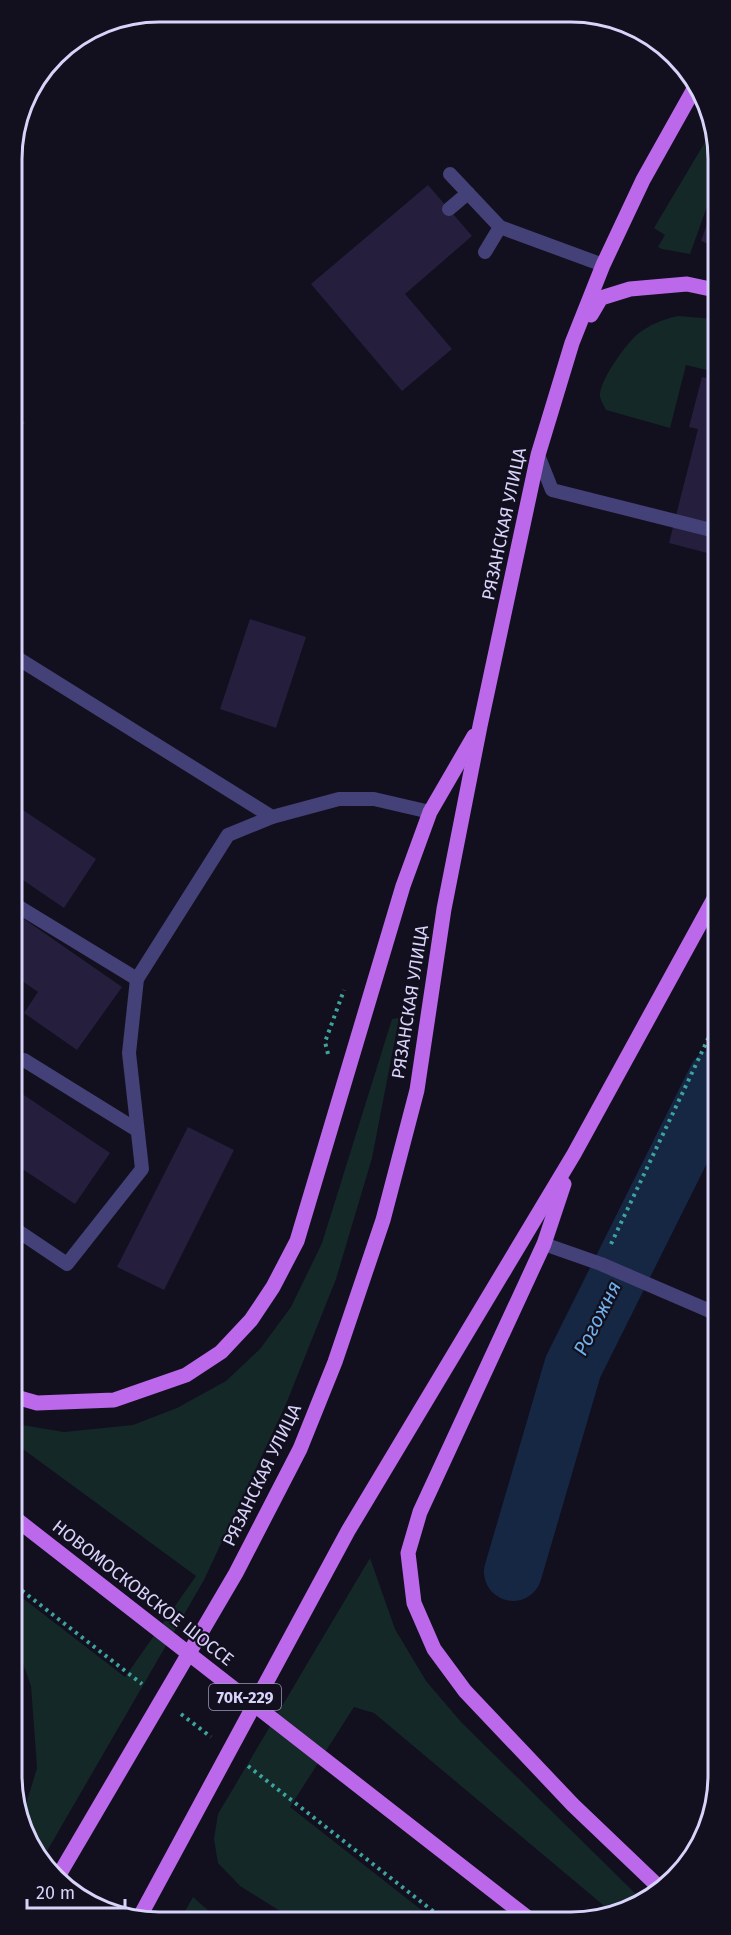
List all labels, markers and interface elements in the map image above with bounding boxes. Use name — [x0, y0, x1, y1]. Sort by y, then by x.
street label: РЯЗАНСКАЯ УЛИЦА — [477, 445, 531, 602]
street label: РЯЗАНСКАЯ УЛИЦА — [387, 923, 433, 1081]
water label: Рогожня — [568, 1277, 626, 1359]
street label: РЯЗАНСКАЯ УЛИЦА — [218, 1400, 306, 1550]
street label: НОВОМОСКОВСКОЕ ШОССЕ — [48, 1515, 238, 1671]
road number: 70К-229 — [209, 1684, 281, 1710]
scale bar — [27, 1872, 124, 1910]
text: 20 m — [36, 1882, 75, 1904]

